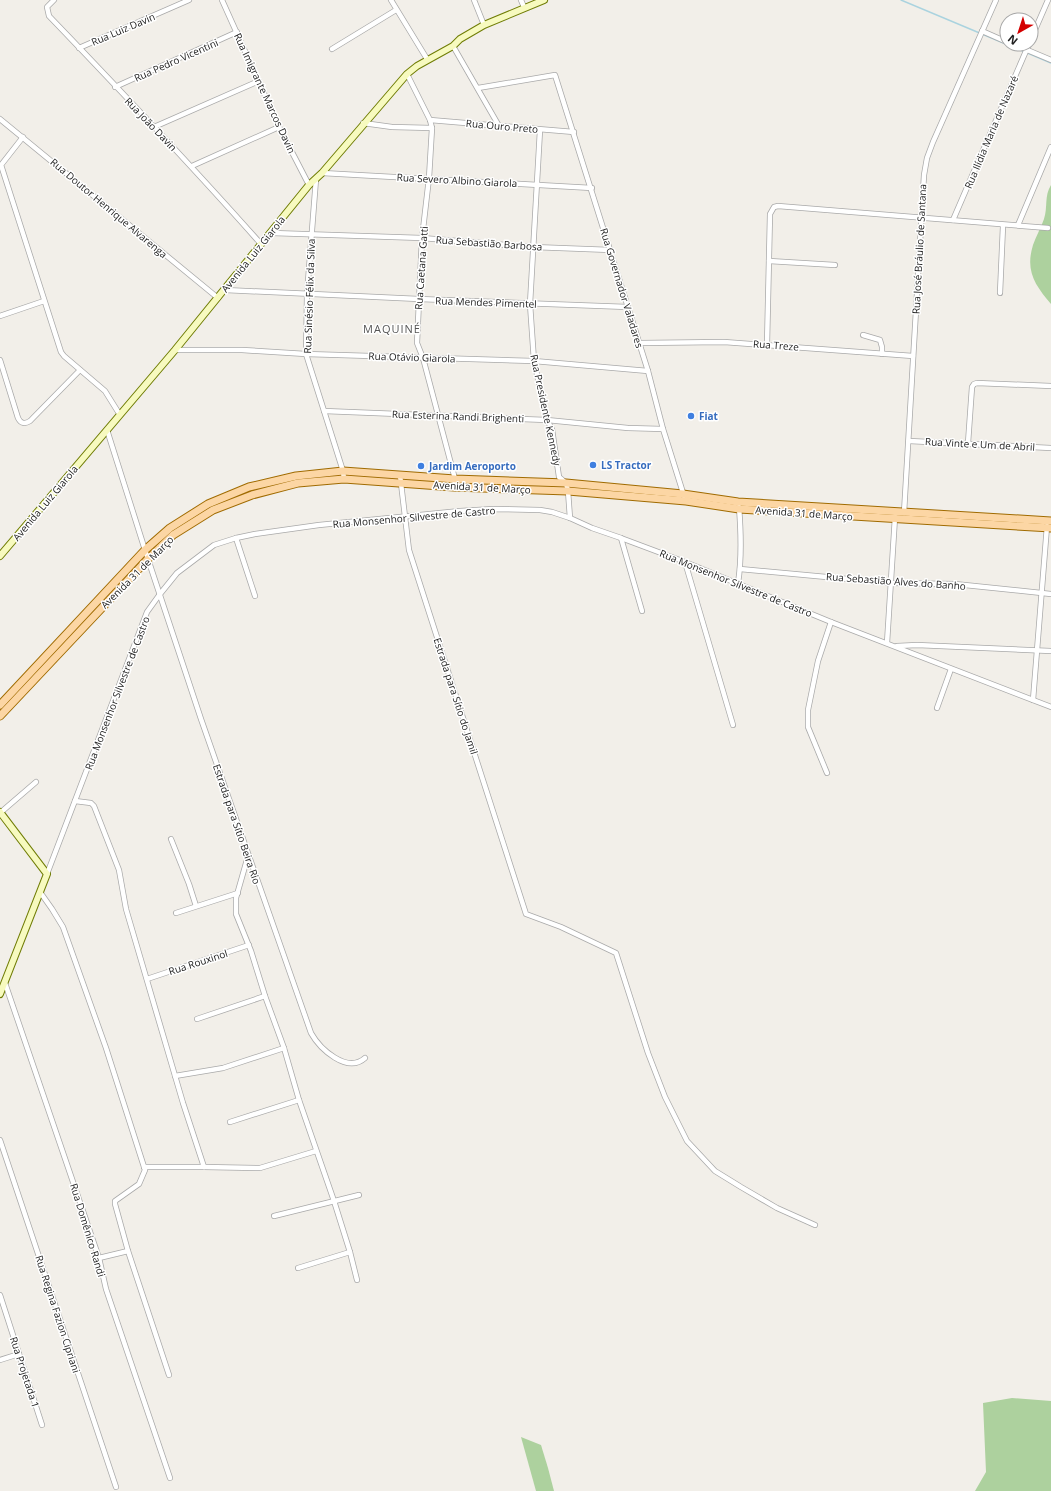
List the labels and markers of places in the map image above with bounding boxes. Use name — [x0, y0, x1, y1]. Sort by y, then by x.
place label: Fiat — [699, 409, 719, 423]
marker: Fiat — [686, 411, 696, 421]
place label: LS Tractor — [601, 458, 652, 472]
place label: Jardim Aeroporto — [428, 459, 516, 473]
marker: LS Tractor — [588, 460, 598, 470]
marker: Jardim Aeroporto — [416, 461, 426, 471]

